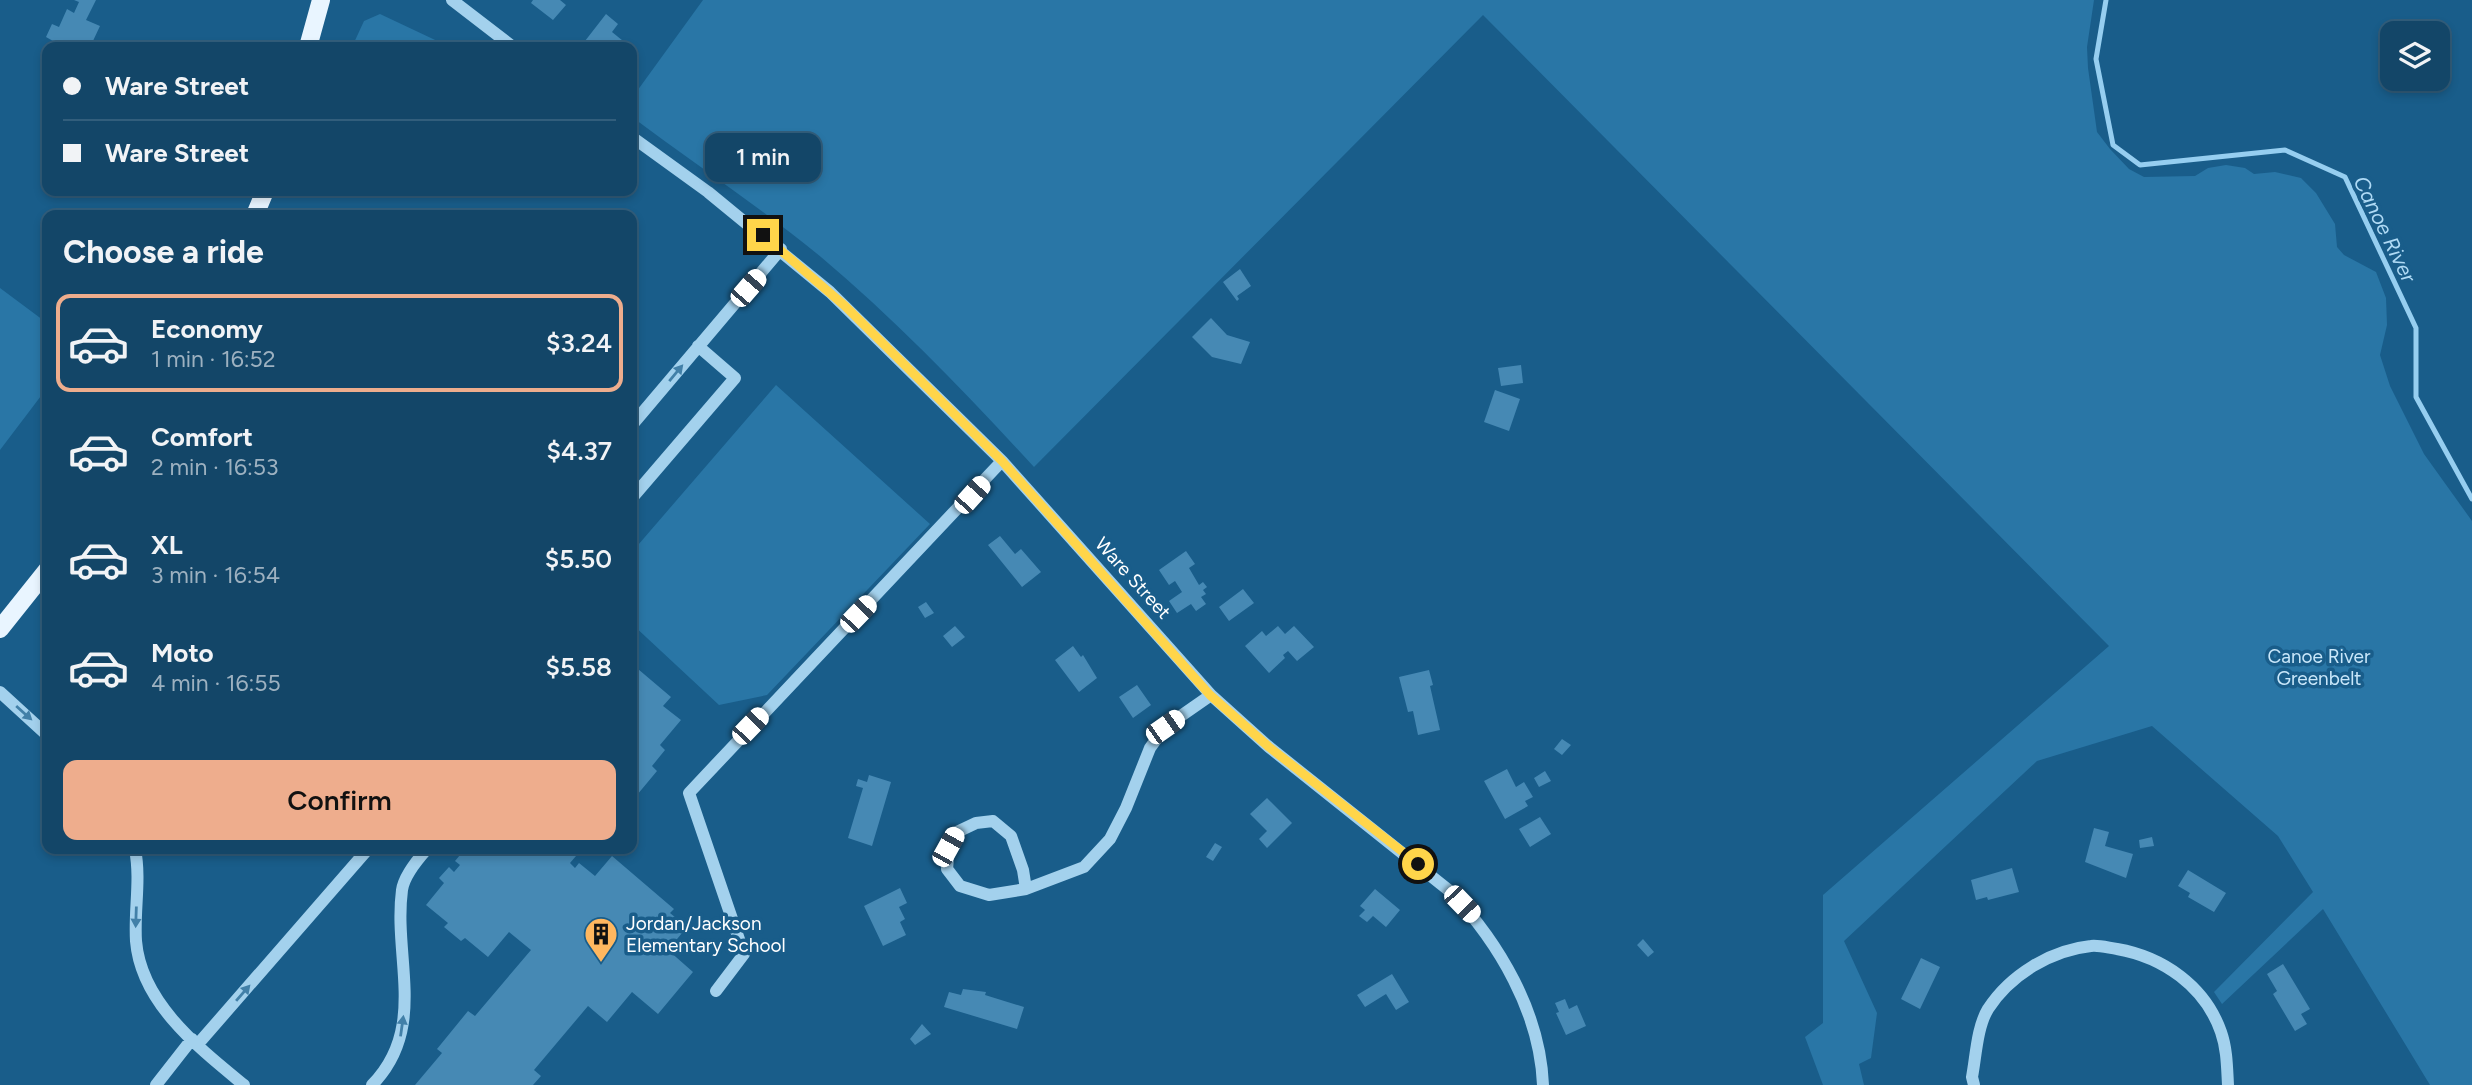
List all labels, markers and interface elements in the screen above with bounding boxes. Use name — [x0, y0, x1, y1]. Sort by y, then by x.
map controls — [2380, 21, 2450, 91]
button: layers — [2380, 21, 2450, 91]
text: Ware Street — [105, 70, 249, 102]
callout: 1 min — [705, 134, 821, 182]
text: Ware Street — [105, 137, 249, 169]
text: 1 min — [736, 143, 790, 171]
water label: Canoe River — [2348, 172, 2422, 287]
route end — [747, 219, 779, 251]
text: Choose a ride — [63, 233, 264, 271]
car — [727, 265, 770, 311]
icon: car — [67, 312, 130, 375]
text: Economy — [151, 313, 263, 345]
text: $3.24 — [546, 327, 612, 359]
text: 1 min · 16:52 — [151, 345, 276, 373]
one-way arrow — [668, 364, 683, 381]
icon: car — [67, 420, 130, 483]
text: Comfort — [151, 421, 253, 453]
text: $4.37 — [547, 435, 612, 467]
text: 2 min · 16:53 — [151, 453, 279, 481]
car — [951, 472, 994, 518]
icon: car — [67, 528, 130, 591]
text: XL — [151, 529, 183, 561]
street label: Ware Street — [1090, 532, 1176, 624]
text: $5.50 — [545, 543, 612, 575]
text: 3 min · 16:54 — [151, 561, 280, 589]
car — [836, 592, 881, 636]
icon: car — [67, 636, 130, 699]
text: Moto — [151, 637, 214, 669]
park label: Canoe River Greenbelt — [2268, 645, 2371, 690]
text: $5.58 — [545, 651, 612, 683]
text: 4 min · 16:55 — [151, 669, 281, 697]
car — [728, 704, 773, 748]
one-way arrow — [15, 705, 33, 721]
car — [1142, 706, 1189, 748]
button: Confirm — [63, 760, 616, 840]
car — [929, 824, 968, 870]
route start — [1402, 848, 1434, 880]
car — [1440, 882, 1485, 926]
one-way arrow — [131, 906, 142, 928]
place label: Jordan/Jackson Elementary School — [626, 912, 786, 957]
building icon: Jordan/Jackson Elementary School — [582, 915, 620, 964]
one-way arrow — [235, 984, 251, 1002]
one-way arrow — [397, 1015, 408, 1037]

